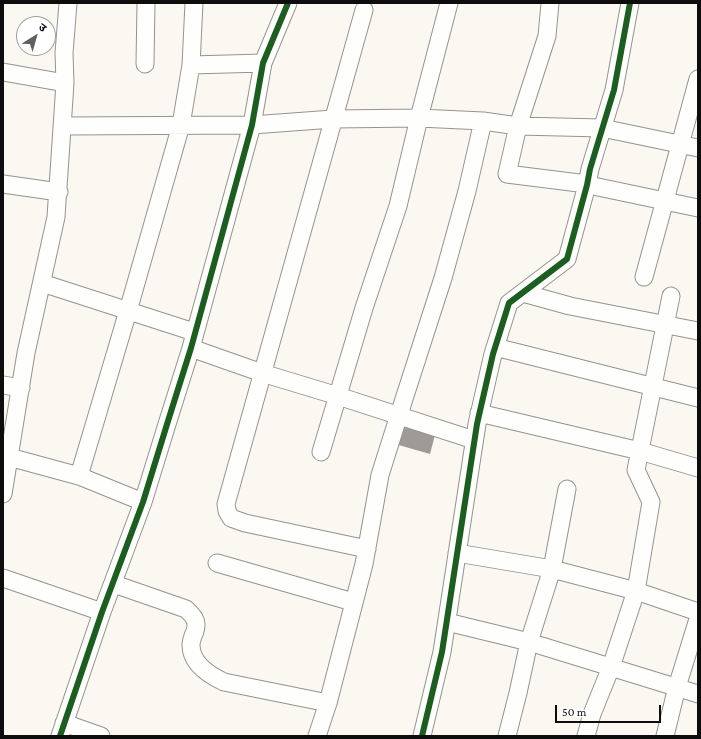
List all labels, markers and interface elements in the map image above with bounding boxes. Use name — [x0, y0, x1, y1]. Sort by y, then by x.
north arrow — [16, 16, 56, 56]
text: उ — [36, 20, 49, 34]
scale bar — [557, 697, 663, 723]
text: 50 m — [562, 705, 586, 719]

